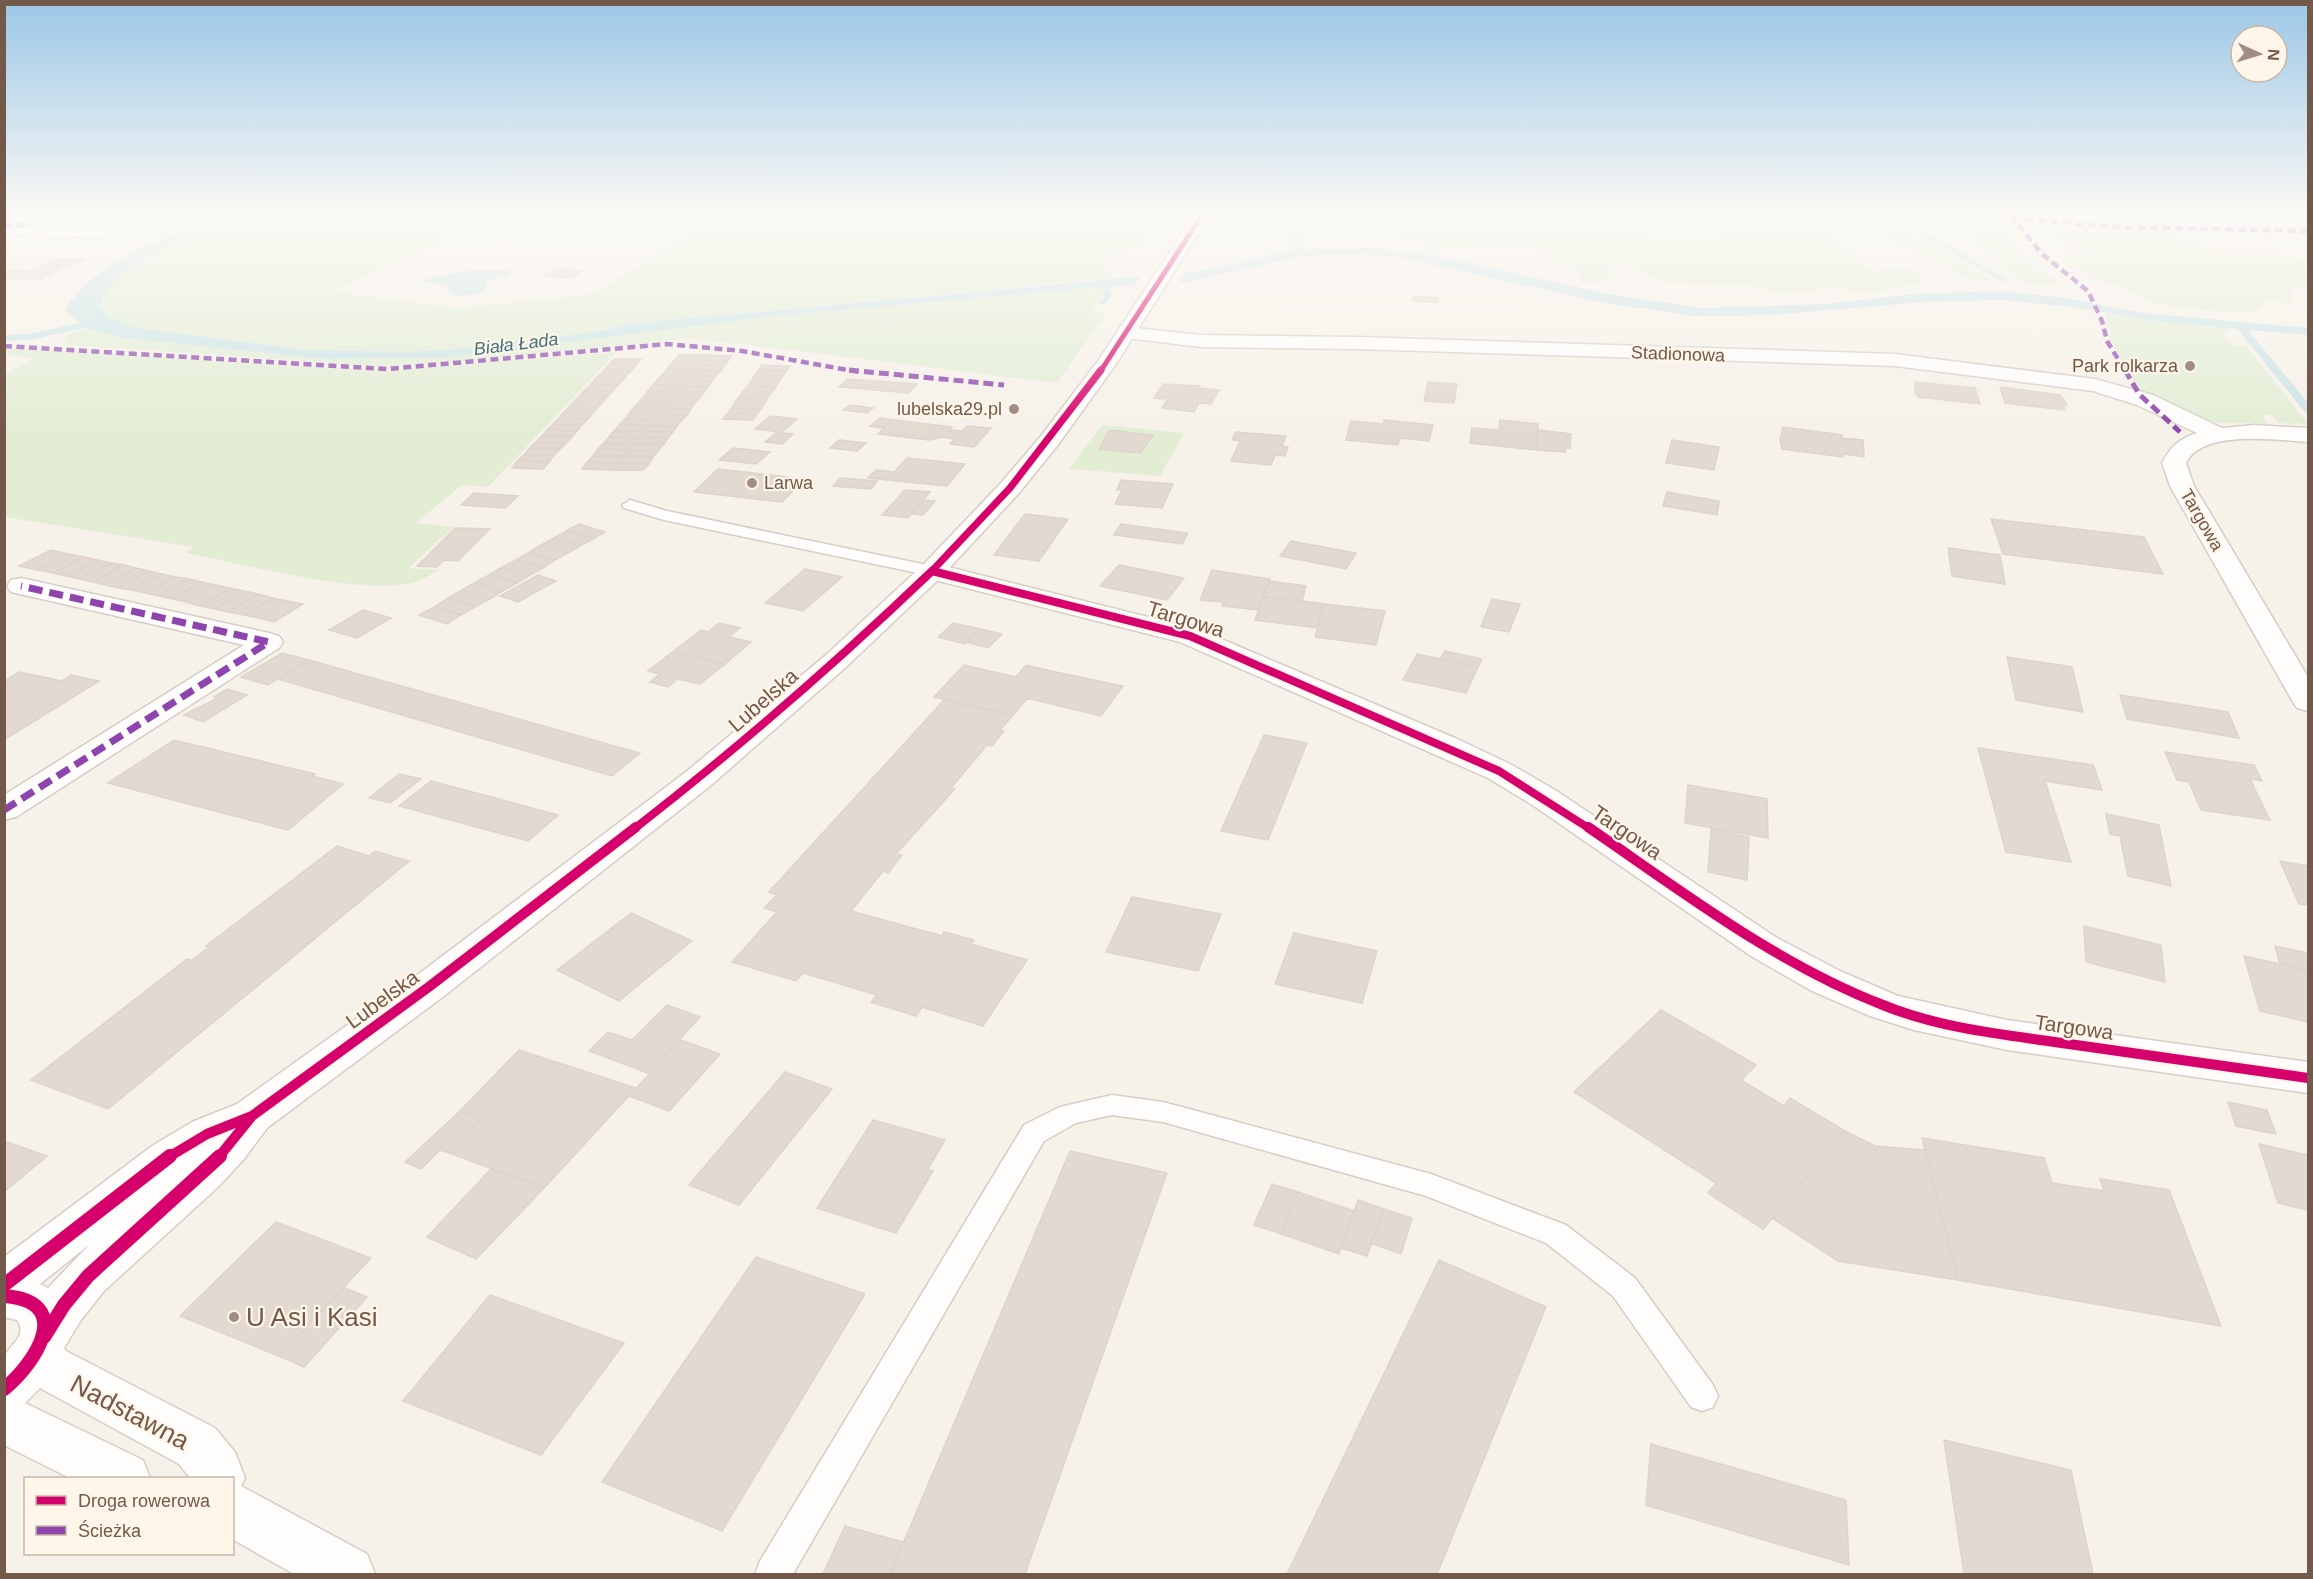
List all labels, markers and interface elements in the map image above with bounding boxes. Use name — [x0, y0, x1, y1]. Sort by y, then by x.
north arrow — [2229, 24, 2289, 84]
text: N — [2265, 49, 2282, 61]
water label: Biała Łada — [473, 329, 559, 359]
street label: Stadionowa — [1631, 342, 1726, 366]
place label: Park rolkarza — [2072, 356, 2179, 376]
marker: Park rolkarza — [2183, 359, 2197, 373]
place label: lubelska29.pl — [897, 399, 1002, 419]
marker: lubelska29.pl — [1007, 402, 1021, 416]
place label: Larwa — [764, 473, 814, 493]
marker: Larwa — [745, 476, 759, 490]
street label: Targowa — [2176, 486, 2228, 555]
street label: Targowa — [1145, 596, 1228, 642]
street label: Lubelska — [724, 664, 803, 736]
street label: Targowa — [1588, 800, 1667, 864]
street label: Lubelska — [341, 965, 423, 1033]
street label: Targowa — [2033, 1010, 2115, 1044]
place label: U Asi i Kasi — [246, 1302, 378, 1332]
marker: U Asi i Kasi — [227, 1310, 241, 1324]
street label: Nadstawna — [66, 1368, 195, 1456]
legend — [24, 1477, 234, 1555]
text: Droga rowerowa — [78, 1491, 211, 1511]
text: Ścieżka — [78, 1520, 142, 1541]

